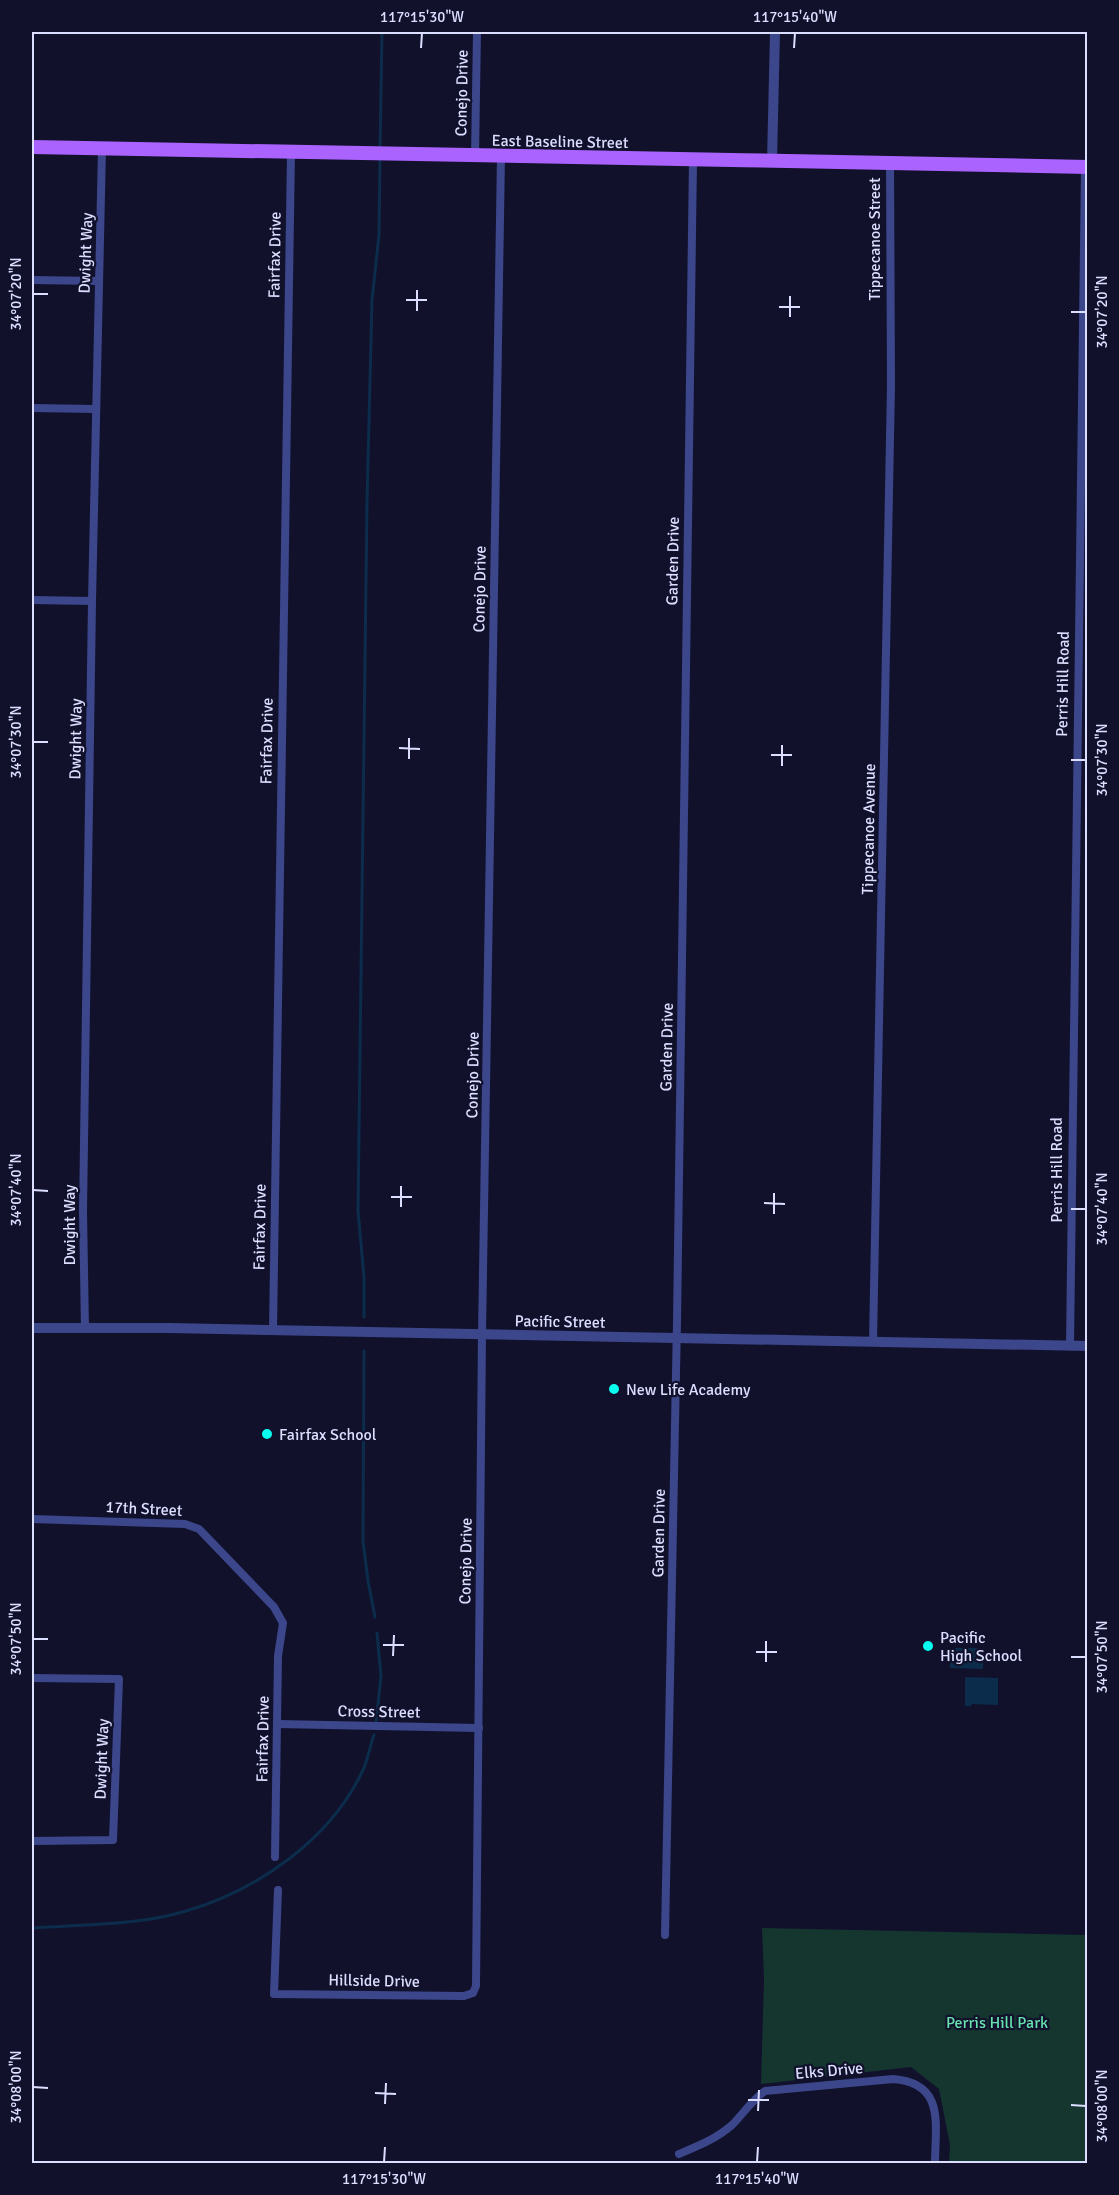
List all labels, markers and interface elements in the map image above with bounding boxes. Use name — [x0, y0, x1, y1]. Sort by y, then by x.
text: 117°15'30"W — [380, 8, 464, 26]
text: 117°15'40"W — [753, 8, 837, 26]
street label: Conejo Drive — [451, 50, 473, 137]
street label: East Baseline Street — [491, 131, 629, 153]
street label: Tippecanoe Street — [865, 177, 885, 301]
street label: Fairfax Drive — [264, 211, 286, 299]
street label: Dwight Way — [75, 212, 97, 294]
text: 34°07'20"N — [7, 257, 25, 331]
text: 34°07'20"N — [1093, 275, 1111, 349]
street label: Garden Drive — [662, 517, 684, 606]
street label: Conejo Drive — [469, 546, 491, 633]
street label: Perris Hill Road — [1052, 631, 1074, 737]
street label: Fairfax Drive — [256, 697, 278, 785]
street label: Dwight Way — [65, 698, 87, 780]
text: 34°07'30"N — [7, 705, 25, 779]
text: 34°07'30"N — [1093, 723, 1111, 797]
street label: Tippecanoe Avenue — [858, 763, 880, 895]
street label: Garden Drive — [656, 1003, 678, 1092]
street label: Conejo Drive — [462, 1032, 484, 1119]
street label: Perris Hill Road — [1047, 1117, 1067, 1223]
text: 34°07'40"N — [7, 1153, 25, 1227]
text: 34°07'40"N — [1093, 1172, 1111, 1246]
street label: Fairfax Drive — [249, 1183, 271, 1271]
street label: Dwight Way — [60, 1184, 80, 1266]
street label: Pacific Street — [514, 1311, 606, 1333]
place label: New Life Academy — [626, 1380, 751, 1400]
marker: New Life Academy — [607, 1382, 621, 1396]
place label: Fairfax School — [279, 1425, 377, 1445]
marker: Fairfax School — [260, 1427, 274, 1441]
street label: Garden Drive — [648, 1489, 670, 1578]
street label: 17th Street — [105, 1497, 183, 1521]
street label: Conejo Drive — [455, 1518, 477, 1605]
text: 34°07'50"N — [7, 1602, 25, 1676]
text: 34°07'50"N — [1093, 1620, 1111, 1694]
place label: Pacific High School — [940, 1628, 1023, 1666]
marker: Pacific High School — [921, 1639, 935, 1653]
street label: Fairfax Drive — [252, 1695, 274, 1783]
street label: Cross Street — [337, 1701, 421, 1723]
street label: Dwight Way — [91, 1718, 113, 1800]
street label: Hillside Drive — [328, 1970, 420, 1992]
park label: Perris Hill Park — [946, 2013, 1048, 2033]
text: 34°08'00"N — [7, 2050, 25, 2124]
street label: Elks Drive — [794, 2058, 864, 2084]
text: 34°08'00"N — [1093, 2069, 1111, 2143]
text: 117°15'30"W — [342, 2170, 426, 2188]
text: 117°15'40"W — [715, 2170, 799, 2188]

